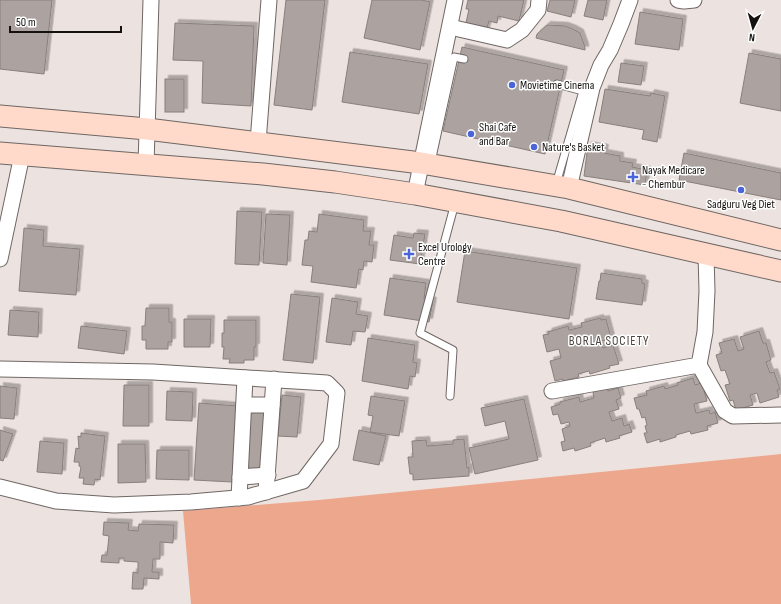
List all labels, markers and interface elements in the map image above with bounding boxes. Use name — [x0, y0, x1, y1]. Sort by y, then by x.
scale bar — [10, 8, 121, 34]
north arrow — [733, 8, 773, 48]
text: 50 m — [16, 15, 36, 30]
text: N — [748, 31, 756, 44]
place label: Movietime Cinema — [520, 78, 595, 93]
marker: Movietime Cinema — [507, 80, 517, 90]
place label: Shai Cafe and Bar — [479, 120, 516, 149]
marker: Shai Cafe and Bar — [466, 129, 476, 139]
place label: Nature's Basket — [542, 140, 605, 155]
marker: Nature's Basket — [529, 142, 539, 152]
place label: Nayak Medicare - Chembur — [642, 163, 705, 192]
marker: Nayak Medicare - Chembur — [627, 171, 639, 183]
marker: Sadguru Veg Diet — [736, 185, 746, 195]
place label: Sadguru Veg Diet — [707, 197, 775, 212]
place label: Excel Urology Centre — [418, 240, 472, 269]
marker: Excel Urology Centre — [403, 248, 415, 260]
district label: BORLA SOCIETY — [569, 333, 649, 349]

